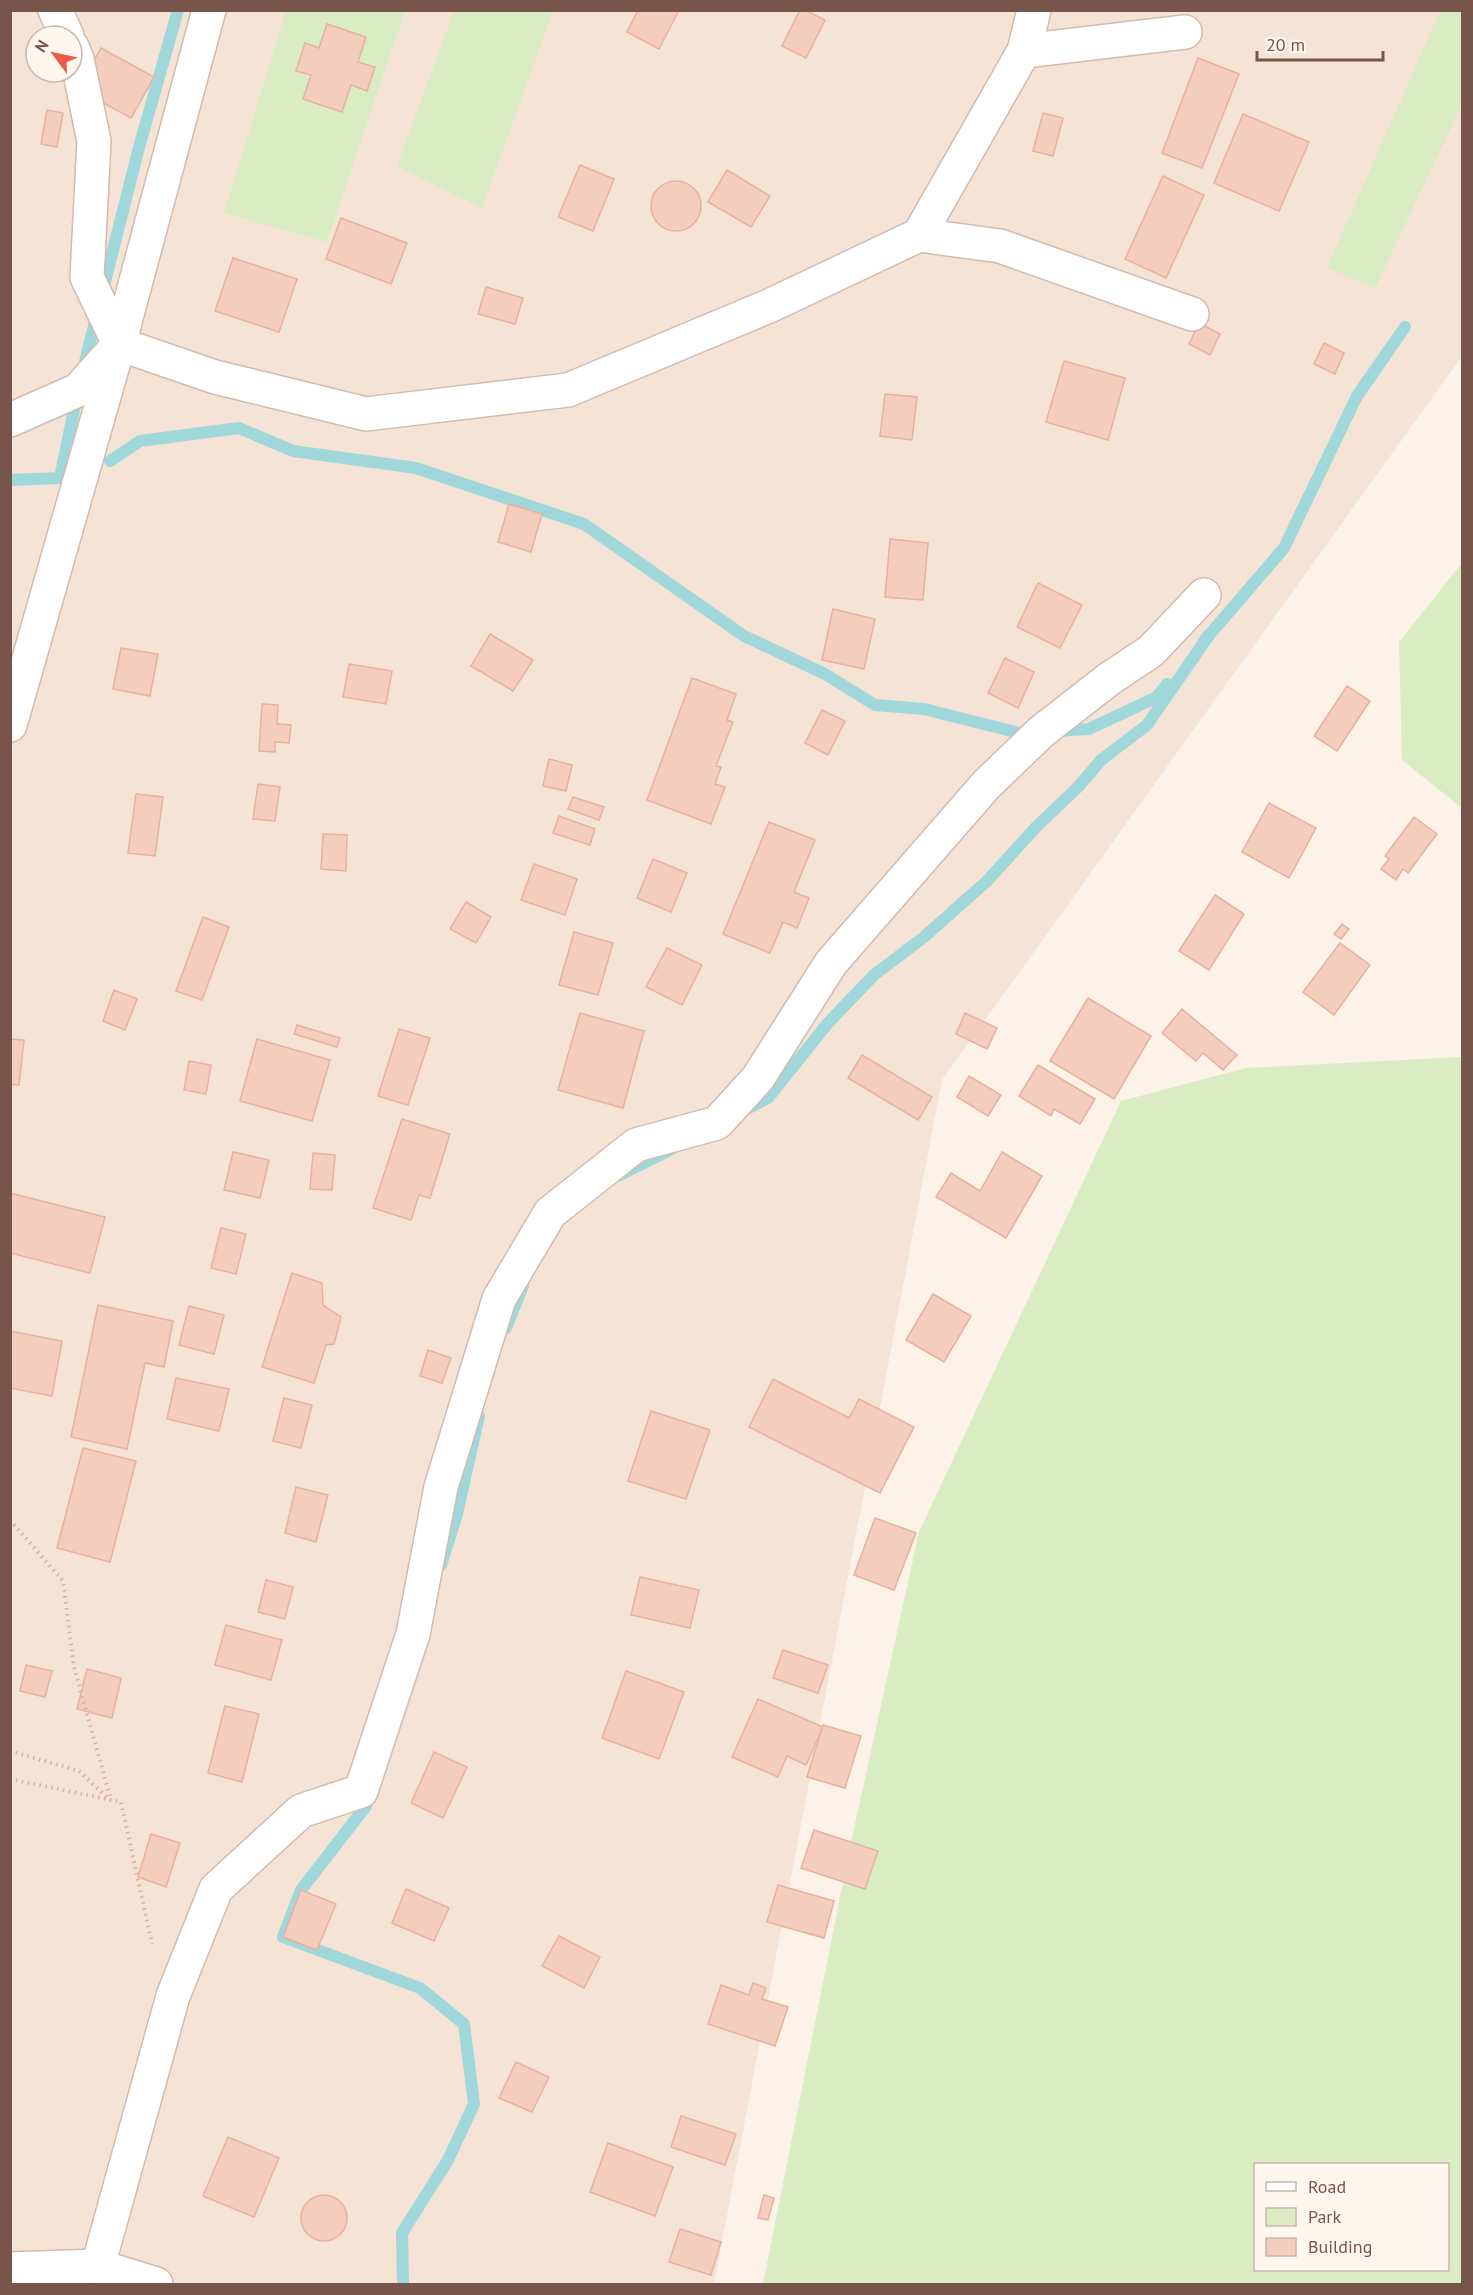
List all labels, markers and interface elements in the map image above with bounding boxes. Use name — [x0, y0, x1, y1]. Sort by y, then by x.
north arrow — [24, 24, 84, 84]
scale bar — [1257, 24, 1383, 62]
text: 20 m — [1266, 33, 1305, 56]
text: N — [30, 36, 53, 56]
legend — [1254, 2163, 1449, 2271]
text: Road — [1308, 2175, 1346, 2198]
text: Park — [1308, 2205, 1341, 2228]
text: Building — [1308, 2235, 1372, 2258]

